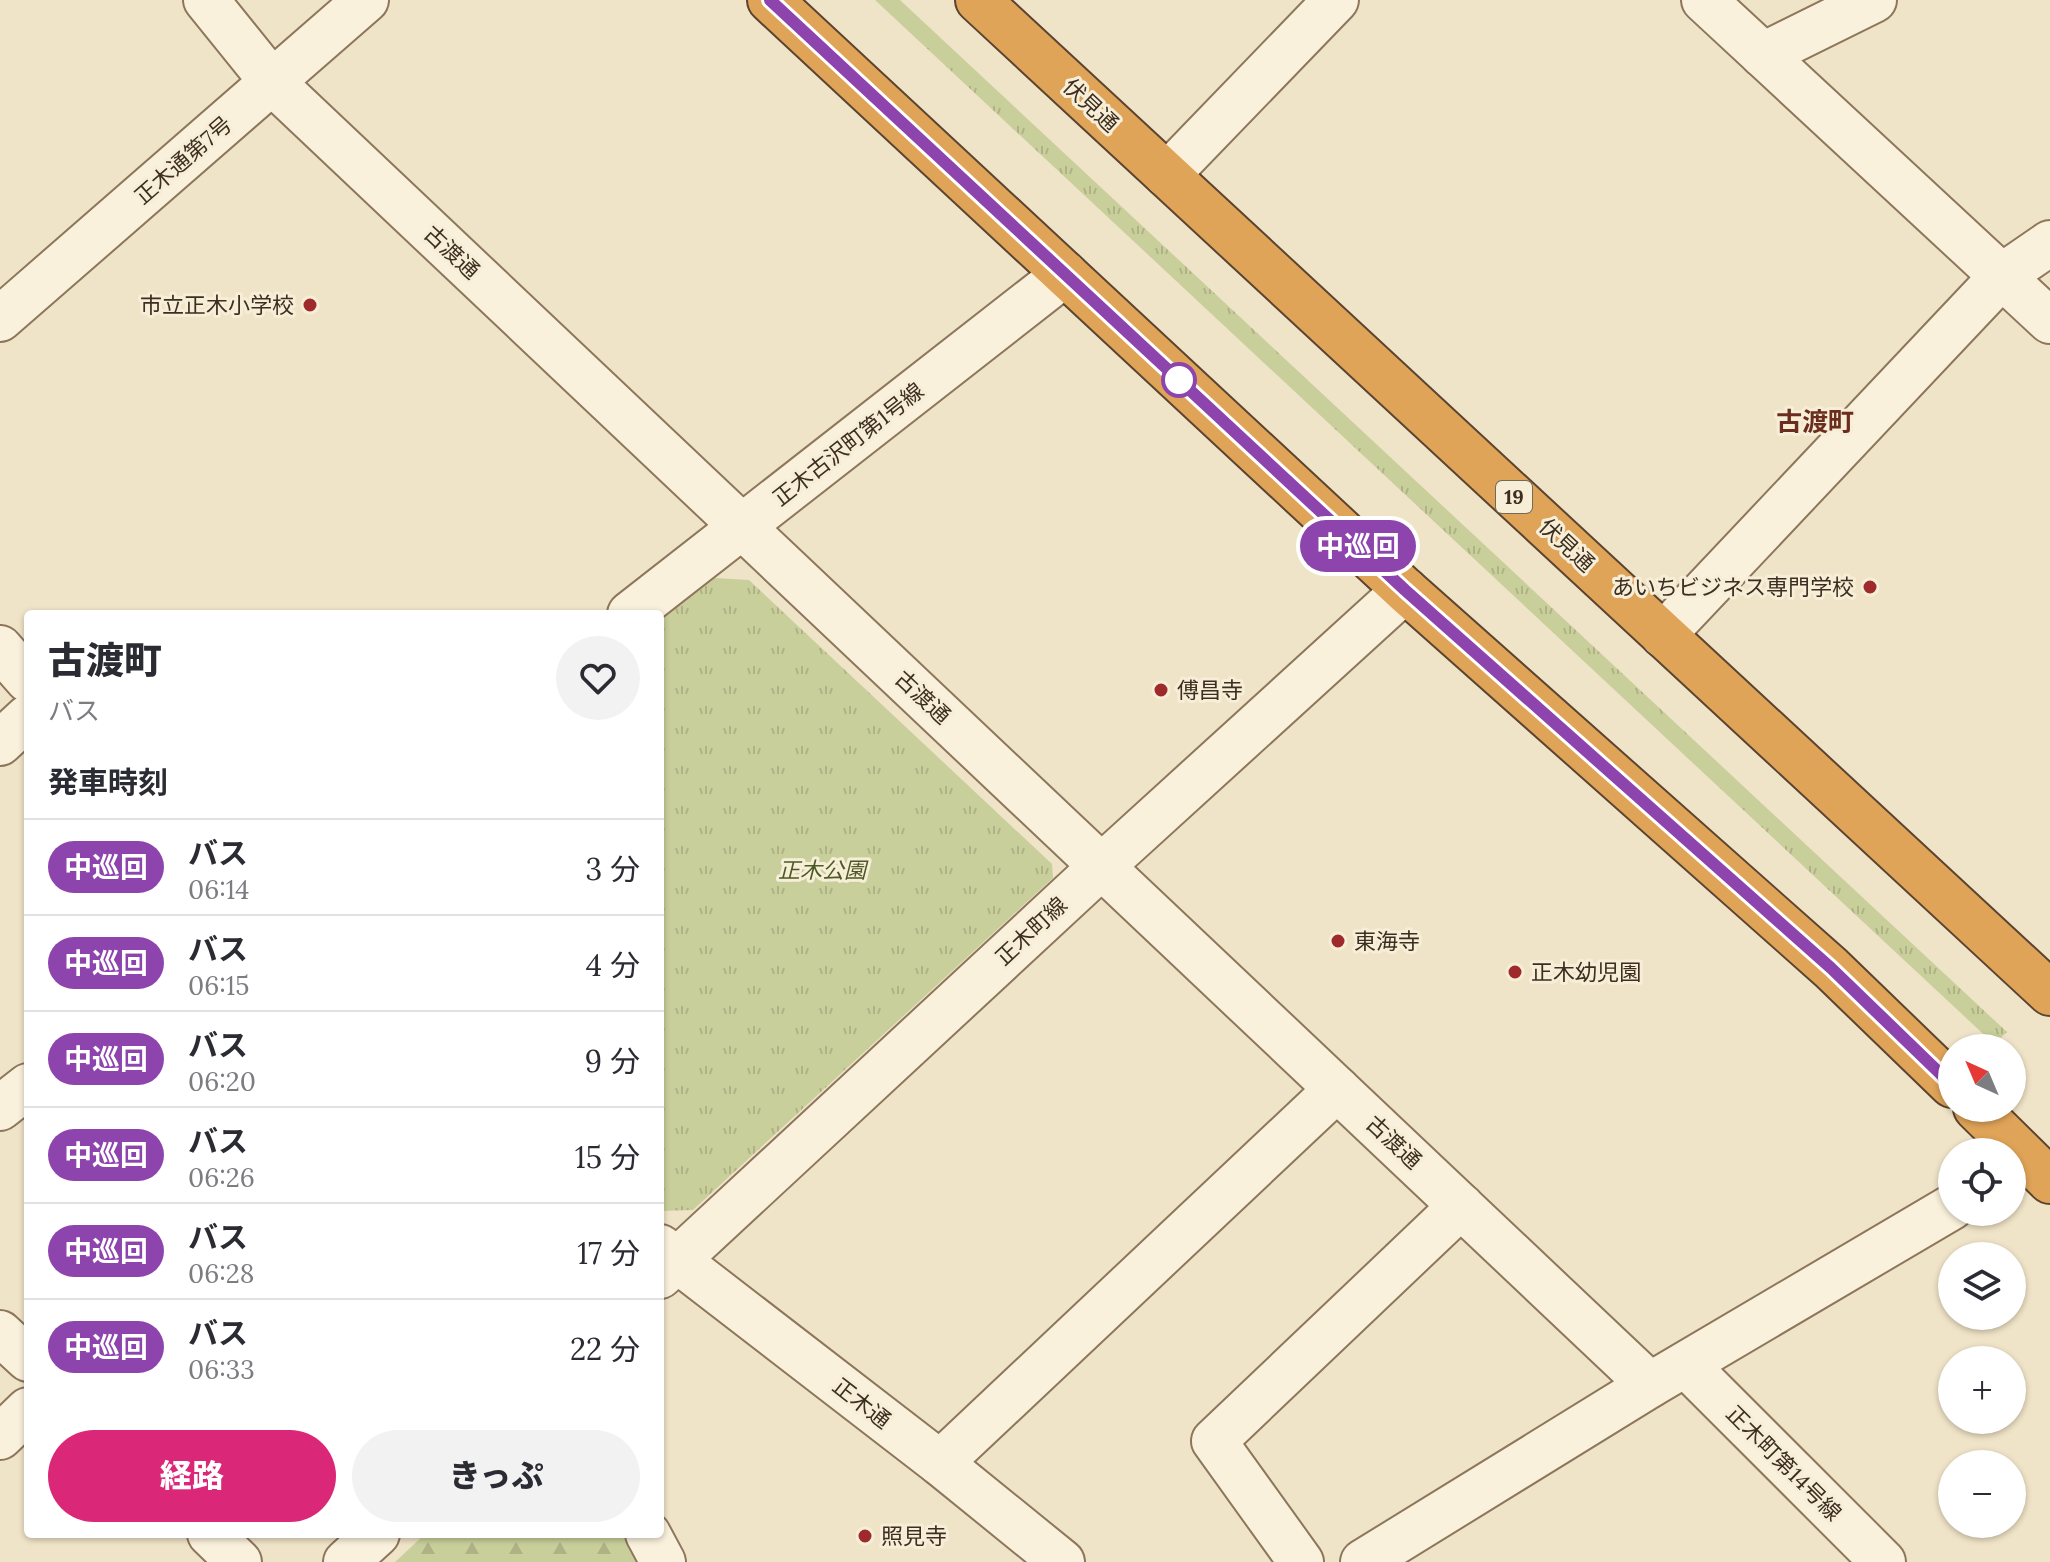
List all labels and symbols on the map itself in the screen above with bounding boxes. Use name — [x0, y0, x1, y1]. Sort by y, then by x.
street label: 伏見通 — [1057, 72, 1125, 138]
street label: 正木通第7号 — [128, 110, 238, 210]
street label: 古渡通 — [418, 219, 486, 285]
place label: 市立正木小学校 — [140, 291, 294, 319]
marker: 市立正木小学校 — [301, 296, 319, 314]
unlabelled marker — [1162, 363, 1196, 397]
street label: 正木古沢町第1号線 — [767, 376, 929, 512]
district label: 古渡町 — [1776, 405, 1854, 438]
road number: 19 — [1496, 481, 1532, 513]
street label: 伏見通 — [1533, 512, 1601, 578]
line badge: 中巡回 — [1312, 520, 1404, 572]
place label: あいちビジネス専門学校 — [1612, 573, 1854, 601]
marker: あいちビジネス専門学校 — [1861, 578, 1879, 596]
street label: 古渡通 — [889, 664, 957, 730]
place label: 傅昌寺 — [1177, 676, 1243, 704]
marker: 傅昌寺 — [1152, 681, 1170, 699]
park label: 正木公園 — [778, 856, 869, 884]
street label: 正木町線 — [989, 891, 1073, 971]
place label: 東海寺 — [1354, 927, 1420, 955]
marker: 東海寺 — [1329, 932, 1347, 950]
place label: 正木幼児園 — [1531, 958, 1641, 986]
marker: 正木幼児園 — [1506, 963, 1524, 981]
north arrow — [1938, 1034, 2026, 1122]
street label: 古渡通 — [1360, 1109, 1428, 1175]
street label: 正木通 — [827, 1372, 897, 1434]
street label: 正木町第14号線 — [1720, 1399, 1848, 1527]
place label: 照見寺 — [881, 1522, 947, 1550]
marker: 照見寺 — [856, 1527, 874, 1545]

